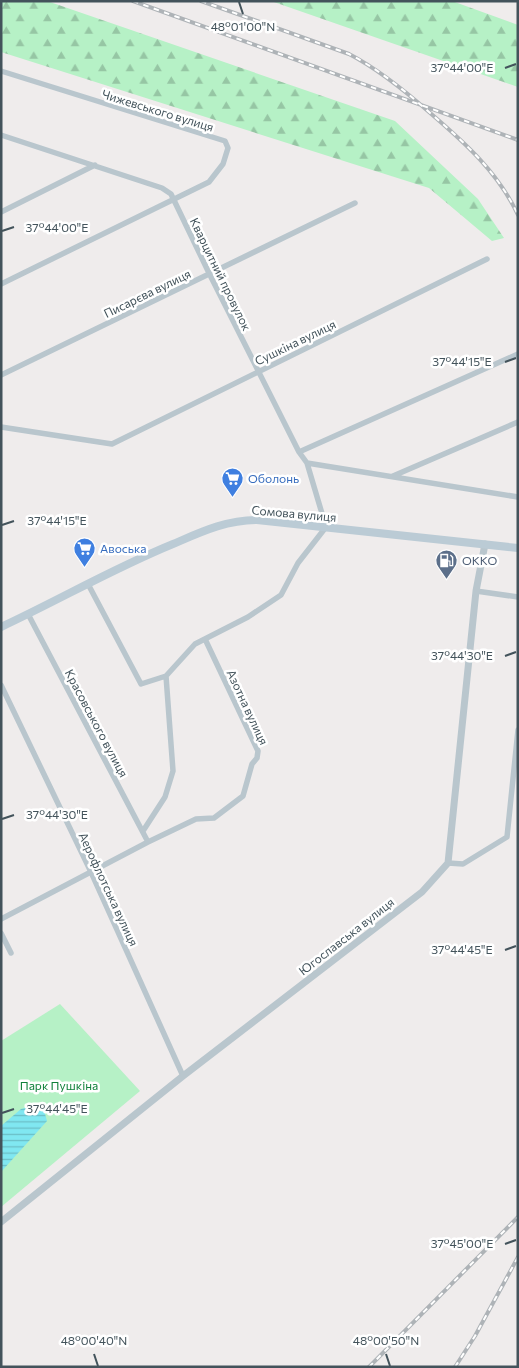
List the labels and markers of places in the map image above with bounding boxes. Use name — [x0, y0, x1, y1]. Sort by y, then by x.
supermarket icon: Оболонь — [220, 466, 244, 497]
place label: Оболонь — [248, 471, 299, 485]
supermarket icon: Авоська — [72, 536, 96, 567]
place label: Авоська — [100, 541, 147, 555]
fuel station icon: ОККО — [434, 548, 458, 579]
place label: ОККО — [462, 553, 498, 567]

